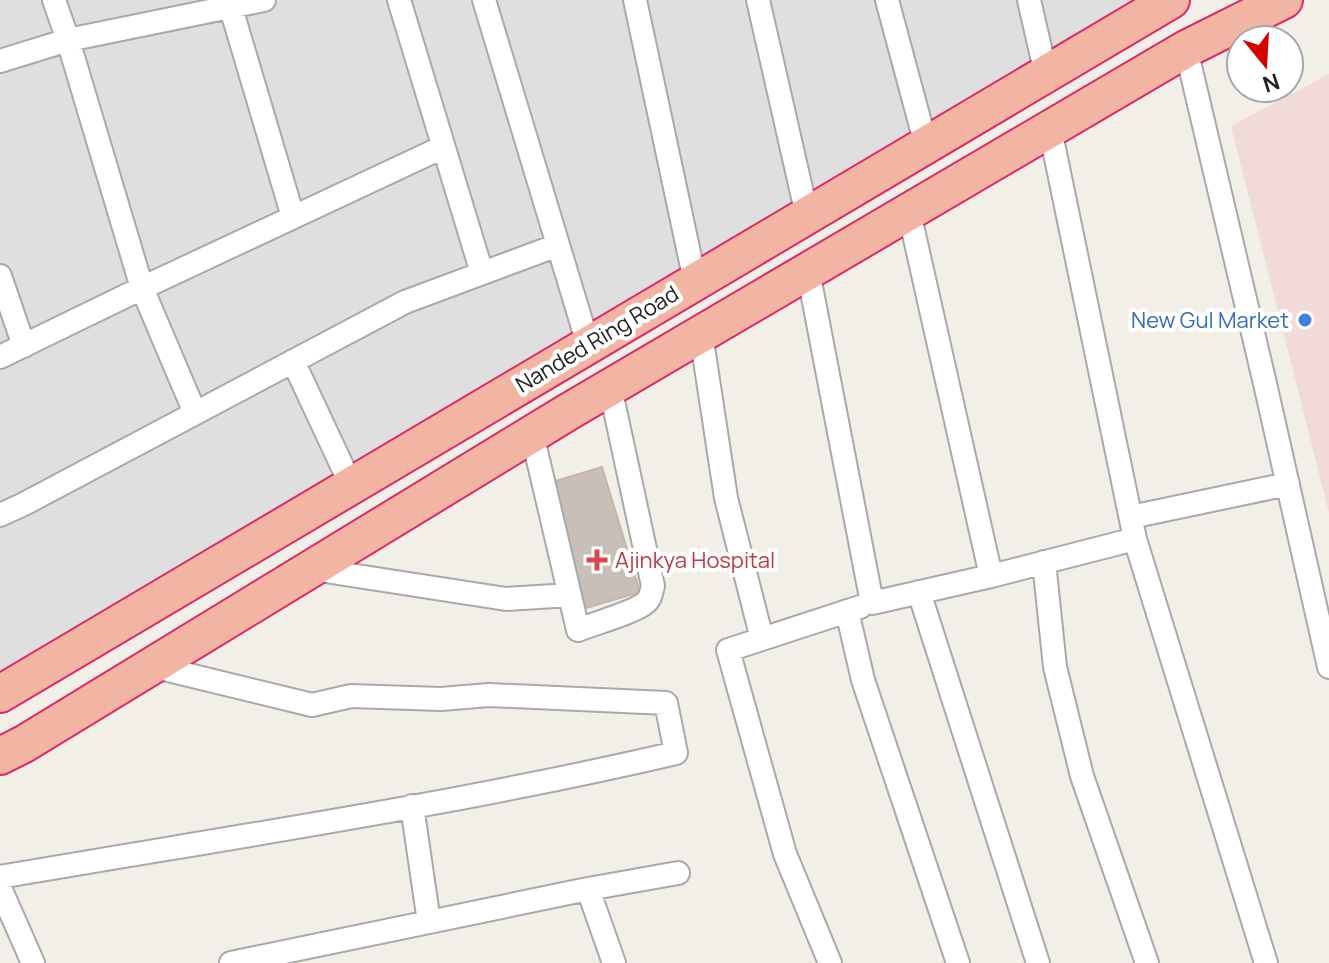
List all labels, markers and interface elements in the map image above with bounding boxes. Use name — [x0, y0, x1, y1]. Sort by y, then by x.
north arrow — [1225, 24, 1305, 104]
text: N — [1259, 66, 1283, 100]
street label: Nanded Ring Road — [510, 278, 684, 400]
place label: New Gul Market — [1131, 305, 1289, 335]
marker: New Gul Market — [1296, 311, 1314, 329]
place label: Ajinkya Hospital — [615, 545, 775, 575]
marker: Ajinkya Hospital — [586, 549, 608, 571]

